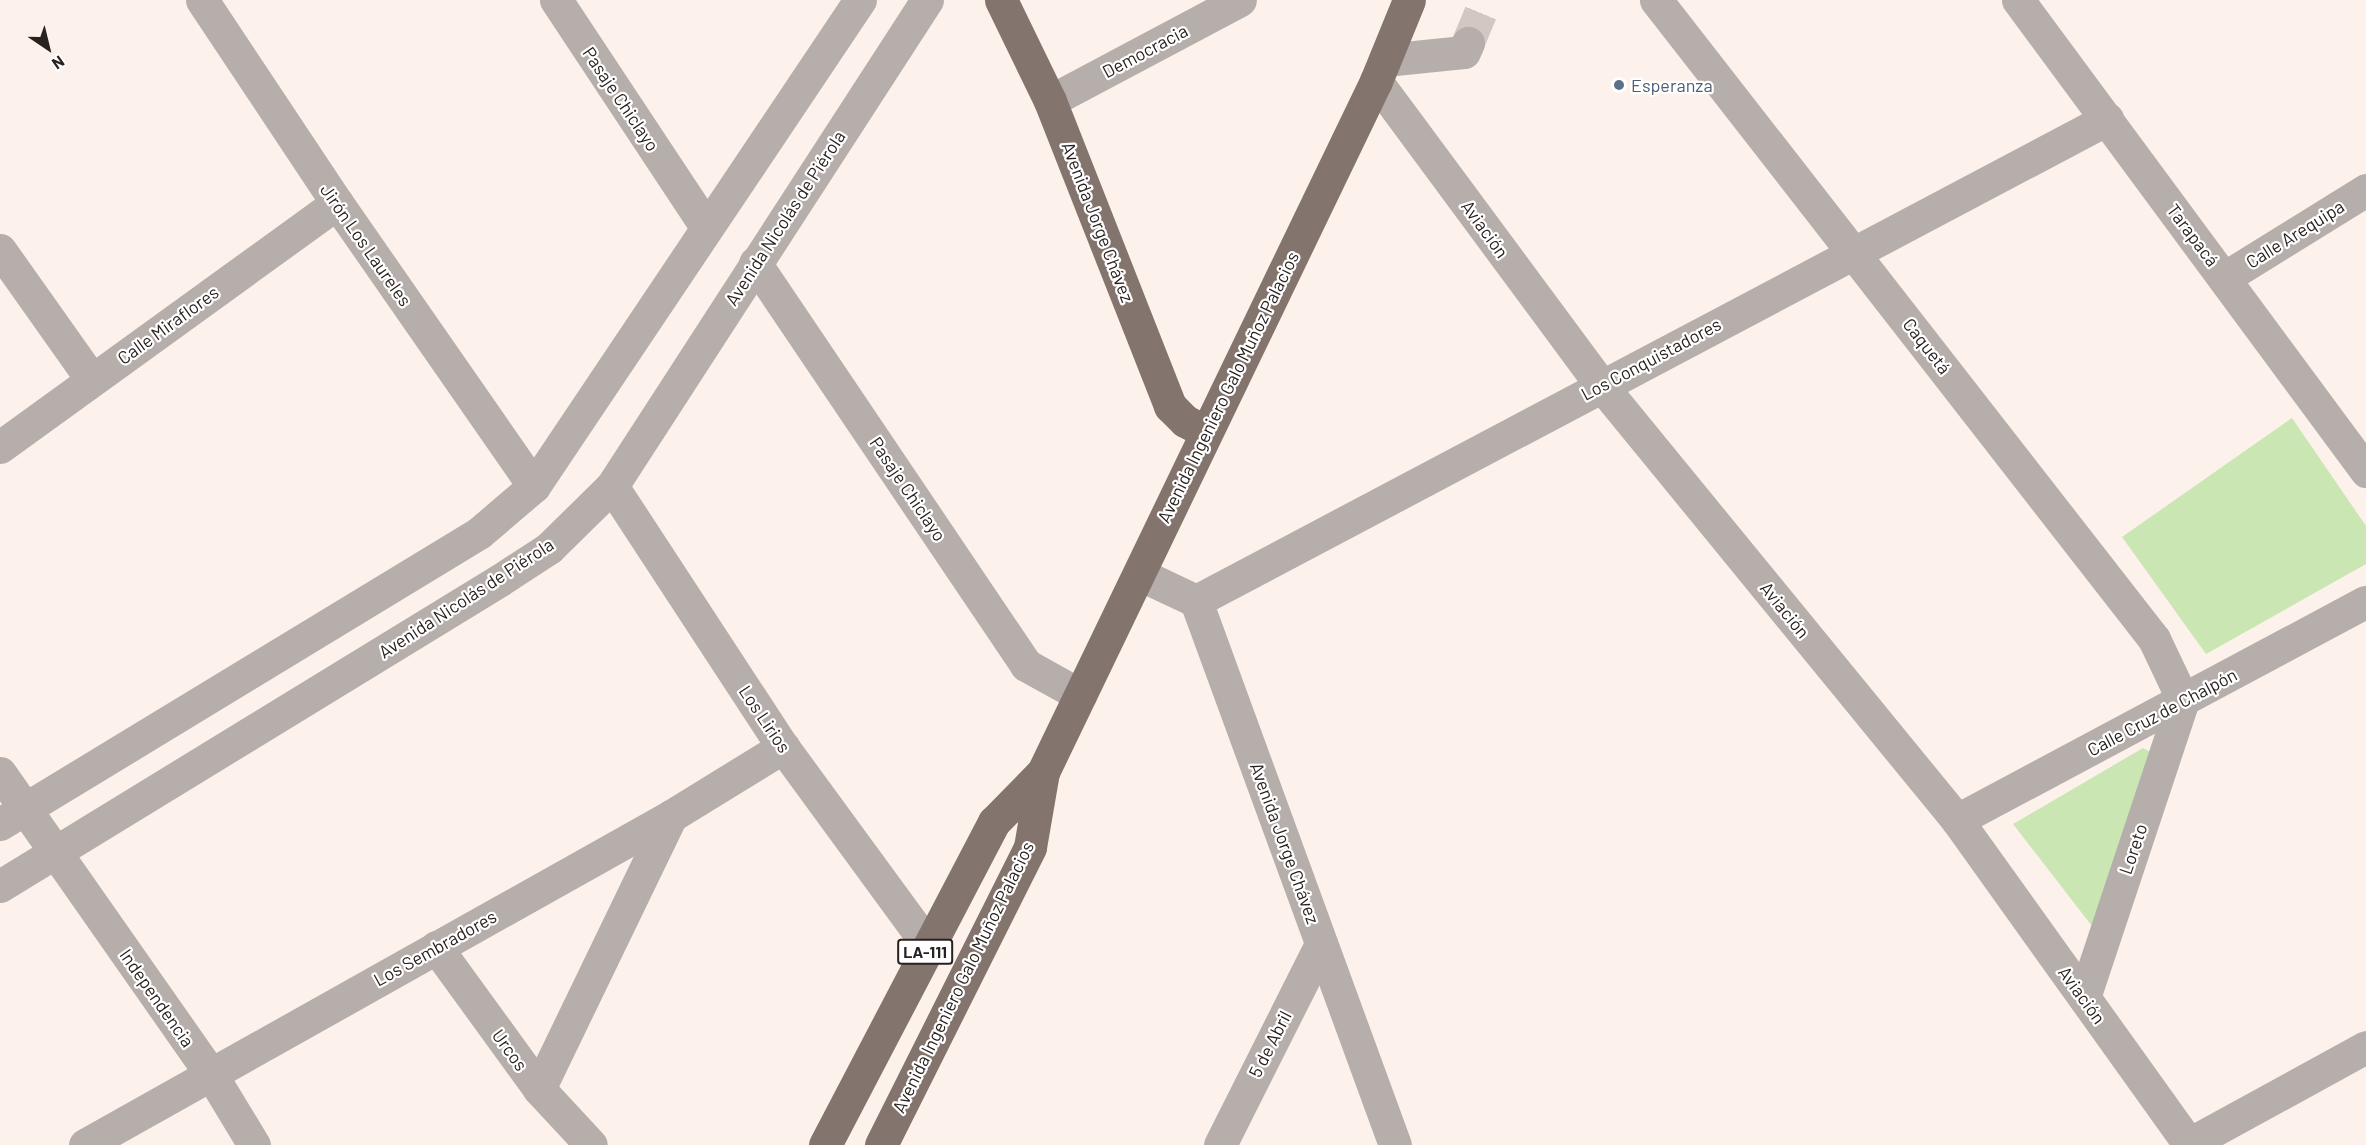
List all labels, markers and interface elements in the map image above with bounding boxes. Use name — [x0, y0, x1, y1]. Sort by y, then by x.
north arrow — [18, 18, 78, 78]
street label: Democracia — [1099, 20, 1191, 82]
street label: Pasaje Chiclayo — [578, 43, 664, 155]
text: N — [49, 52, 68, 74]
place label: Esperanza — [1631, 74, 1713, 96]
marker: Esperanza — [1612, 78, 1626, 92]
street label: Avenida Nicolás de Piérola — [720, 127, 850, 309]
street label: Avenida Jorge Chávez — [1057, 139, 1139, 305]
street label: Jirón Los Laureles — [316, 180, 416, 310]
street label: Calle Arequipa — [2242, 195, 2348, 273]
street label: Aviación — [1457, 196, 1513, 262]
street label: Tarapacá — [2163, 200, 2223, 270]
street label: Avenida Ingeniero Galo Muñoz Palacios — [1153, 248, 1303, 526]
street label: Calle Miraflores — [113, 281, 223, 369]
street label: Los Conquistadores — [1577, 313, 1725, 405]
street label: Caquetá — [1899, 314, 1955, 378]
street label: Pasaje Chiclayo — [865, 433, 951, 545]
street label: Avenida Nicolás de Piérola — [375, 533, 557, 663]
street label: Aviación — [1756, 578, 1814, 642]
street label: Calle Cruz de Chalpón — [2083, 663, 2241, 761]
street label: Los Lirios — [735, 681, 795, 757]
street label: Avenida Jorge Chávez — [1246, 759, 1324, 927]
street label: Loreto — [2114, 821, 2152, 877]
street label: Avenida Ingeniero Galo Muñoz Palacios — [888, 838, 1038, 1116]
street label: Los Sembradores — [370, 905, 500, 991]
road number: LA-111 — [896, 939, 954, 965]
street label: Independencia — [115, 945, 199, 1051]
street label: Aviación — [2054, 962, 2110, 1028]
street label: 5 de Abril — [1244, 1007, 1296, 1081]
street label: Urcos — [488, 1025, 532, 1075]

